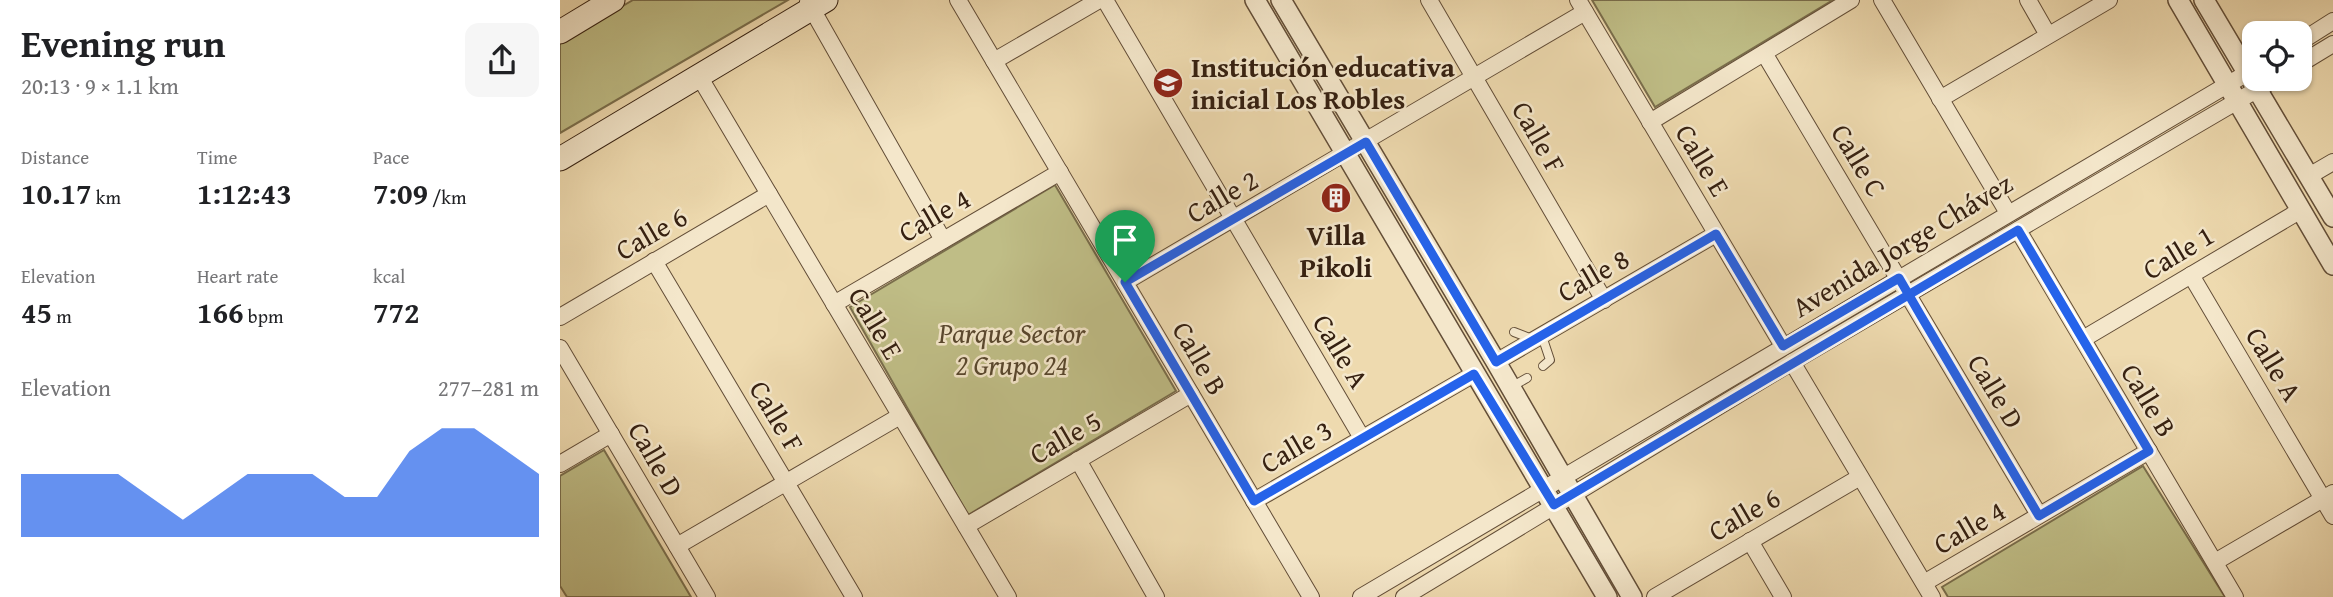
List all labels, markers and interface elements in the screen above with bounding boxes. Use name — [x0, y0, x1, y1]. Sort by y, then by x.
text: Evening run — [21, 15, 225, 71]
map controls — [2242, 21, 2312, 91]
button: locate — [2242, 21, 2312, 91]
button: share — [465, 23, 539, 97]
place label: Institución educativa inicial Los Robles — [1191, 46, 1455, 119]
school or university icon: Institución educativa inicial Los Robles — [1151, 66, 1185, 100]
text: 20:13 · 9 × 1.1 km — [21, 69, 179, 102]
street label: Calle F — [1502, 93, 1576, 180]
street label: Calle C — [1822, 115, 1897, 204]
street label: Calle E — [1666, 116, 1741, 204]
text: Distance — [21, 143, 89, 171]
text: Time — [197, 143, 237, 171]
text: Pace — [373, 143, 410, 171]
street label: Calle 2 — [1178, 159, 1265, 233]
street label: Avenida Jorge Chávez — [1784, 162, 2020, 327]
text: 10.17 — [21, 171, 92, 215]
text: 1:12:43 — [197, 171, 292, 215]
text: 7:09 — [373, 171, 428, 215]
street label: Calle 4 — [890, 178, 977, 252]
building icon: Villa Pikoli — [1319, 181, 1353, 215]
text: km — [92, 183, 121, 211]
text: /km — [428, 183, 466, 211]
street label: Calle 6 — [607, 196, 694, 270]
pin — [1095, 210, 1155, 282]
place label: Villa Pikoli — [1300, 214, 1373, 287]
street label: Calle 1 — [2134, 214, 2221, 289]
icon: arrive — [1106, 221, 1144, 259]
street label: Calle 8 — [1549, 238, 1636, 312]
text: Elevation — [21, 262, 95, 290]
text: Heart rate — [197, 262, 278, 290]
text: kcal — [373, 262, 405, 290]
street label: Calle E — [839, 279, 914, 367]
text: 45 — [21, 290, 52, 334]
text: 166 — [197, 290, 244, 334]
text: 772 — [373, 290, 420, 334]
text: m — [52, 302, 72, 330]
text: bpm — [244, 302, 283, 330]
street label: Calle A — [1303, 306, 1380, 396]
park label: Parque Sector 2 Grupo 24 — [938, 312, 1087, 385]
street label: Calle B — [1163, 313, 1238, 402]
street label: Calle A — [2236, 319, 2313, 409]
street label: Calle D — [1958, 346, 2035, 436]
street label: Calle B — [2111, 355, 2187, 444]
text: Elevation — [21, 371, 111, 404]
text: 277–281 m — [438, 371, 539, 404]
street label: Calle F — [740, 372, 815, 459]
street label: Calle 5 — [1021, 400, 1108, 474]
street label: Calle 3 — [1252, 409, 1339, 483]
street label: Calle D — [619, 414, 694, 504]
street label: Calle 6 — [1700, 477, 1787, 551]
street label: Calle 4 — [1925, 490, 2012, 564]

